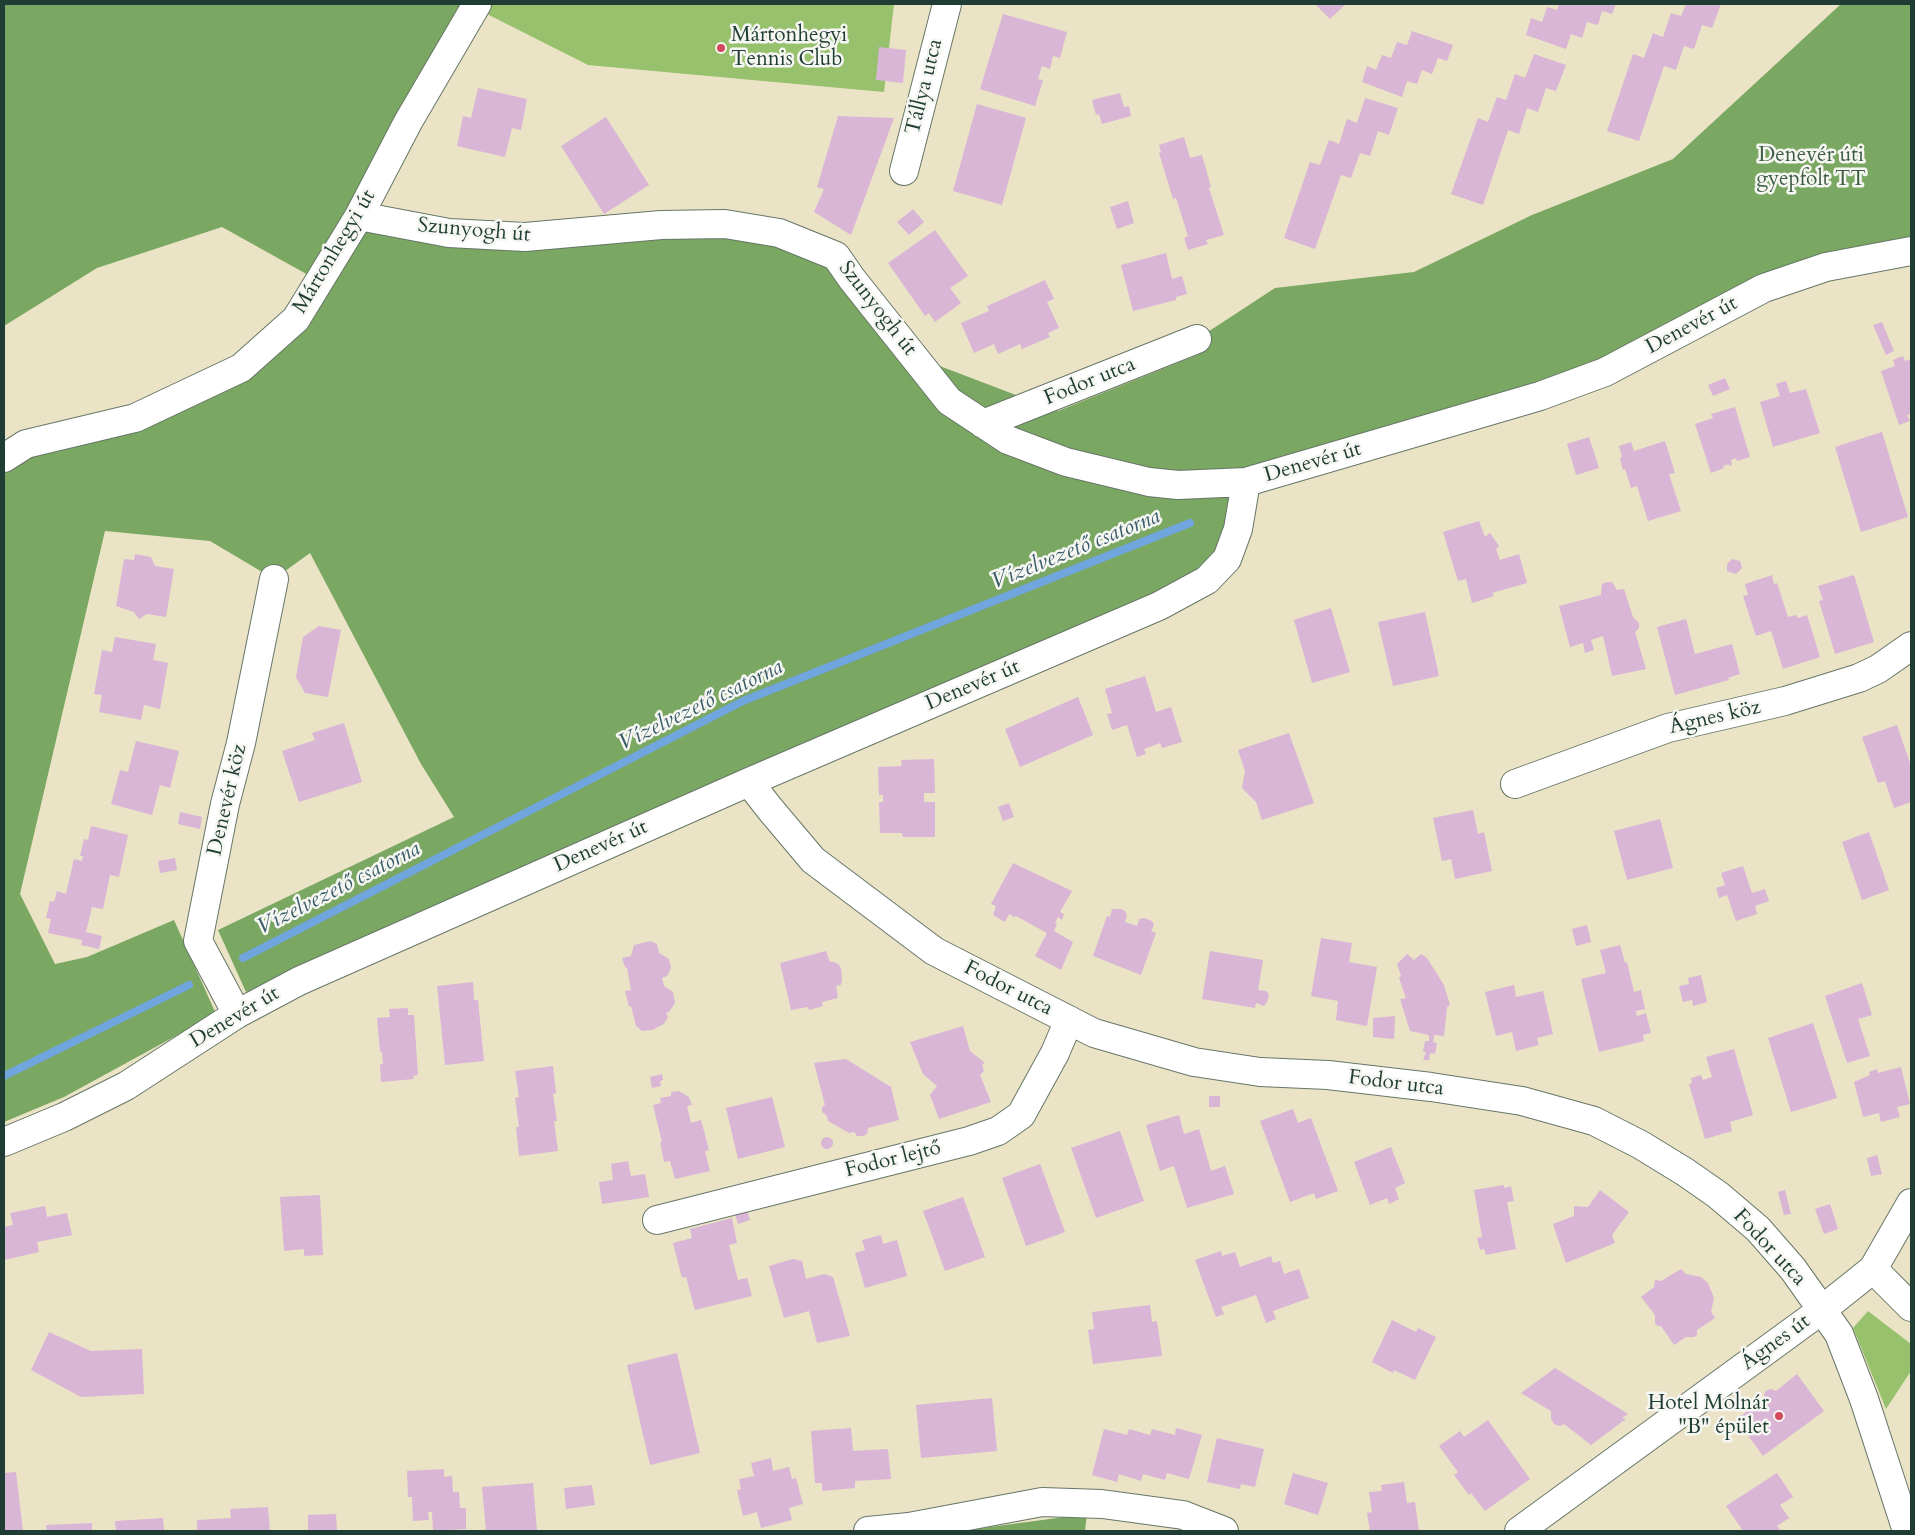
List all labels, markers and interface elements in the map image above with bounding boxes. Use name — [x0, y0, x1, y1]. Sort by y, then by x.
place label: Mártonhegyi Tennis Club — [731, 23, 847, 73]
street label: Tállya utca — [901, 37, 949, 137]
marker: Mártonhegyi Tennis Club — [715, 42, 727, 54]
park label: Denevér úti gyepfolt TT — [1756, 143, 1866, 193]
street label: Mártonhegyi út — [288, 185, 382, 319]
street label: Szunyogh út — [417, 214, 531, 248]
street label: Szunyogh út — [832, 257, 922, 361]
street label: Denevér út — [1642, 291, 1742, 361]
street label: Fodor utca — [1041, 352, 1139, 412]
street label: Denevér út — [1262, 437, 1364, 489]
water label: Vízelvezető csatorna — [988, 504, 1164, 596]
water label: Vízelvezető csatorna — [614, 655, 788, 757]
street label: Denevér út — [922, 655, 1024, 717]
street label: Ágnes köz — [1667, 695, 1763, 741]
street label: Denevér köz — [203, 742, 253, 858]
street label: Denevér út — [550, 815, 652, 879]
water label: Vízelvezető csatorna — [253, 836, 425, 942]
street label: Fodor utca — [960, 956, 1056, 1022]
street label: Denevér út — [186, 982, 284, 1054]
street label: Fodor utca — [1347, 1066, 1445, 1102]
street label: Fodor lejtő — [842, 1136, 944, 1184]
street label: Fodor utca — [1727, 1204, 1811, 1292]
street label: Ágnes út — [1737, 1310, 1815, 1376]
place label: Hotel Molnár "B" épület — [1648, 1391, 1769, 1441]
marker: Hotel Molnár "B" épület — [1773, 1410, 1785, 1422]

